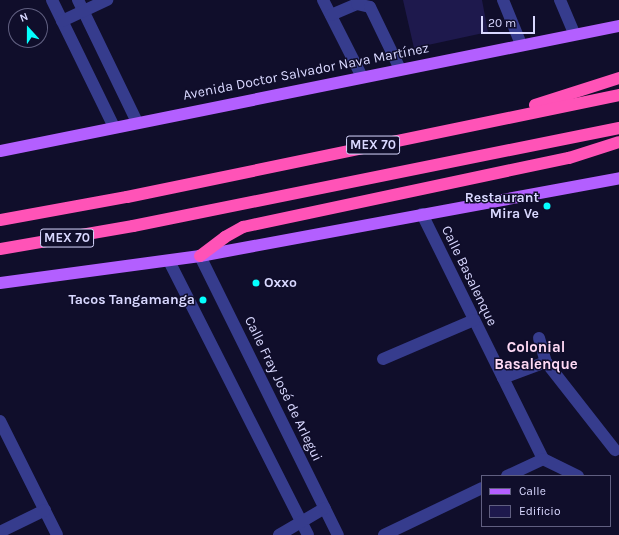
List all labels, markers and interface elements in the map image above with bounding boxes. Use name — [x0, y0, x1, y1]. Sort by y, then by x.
north arrow — [8, 8, 48, 48]
scale bar — [483, 8, 537, 34]
text: N — [18, 10, 30, 25]
text: 20 m — [488, 16, 516, 30]
street label: Avenida Doctor Salvador Nava Martínez — [182, 40, 430, 104]
road number: MEX 70 — [346, 134, 400, 156]
place label: Restaurant Mira Ve — [465, 190, 539, 222]
marker: Restaurant Mira Ve — [542, 201, 552, 211]
street label: Calle Basalenque — [437, 223, 501, 329]
road number: MEX 70 — [40, 227, 94, 249]
place label: Oxxo — [264, 275, 297, 291]
marker: Oxxo — [251, 278, 261, 288]
place label: Tacos Tangamanga — [69, 292, 195, 308]
marker: Tacos Tangamanga — [198, 295, 208, 305]
street label: Calle Fray José de Arlegui — [241, 314, 325, 464]
district label: Colonial Basalenque — [494, 338, 578, 373]
legend — [481, 475, 611, 527]
text: Calle — [519, 484, 546, 498]
text: Edificio — [519, 504, 560, 518]

